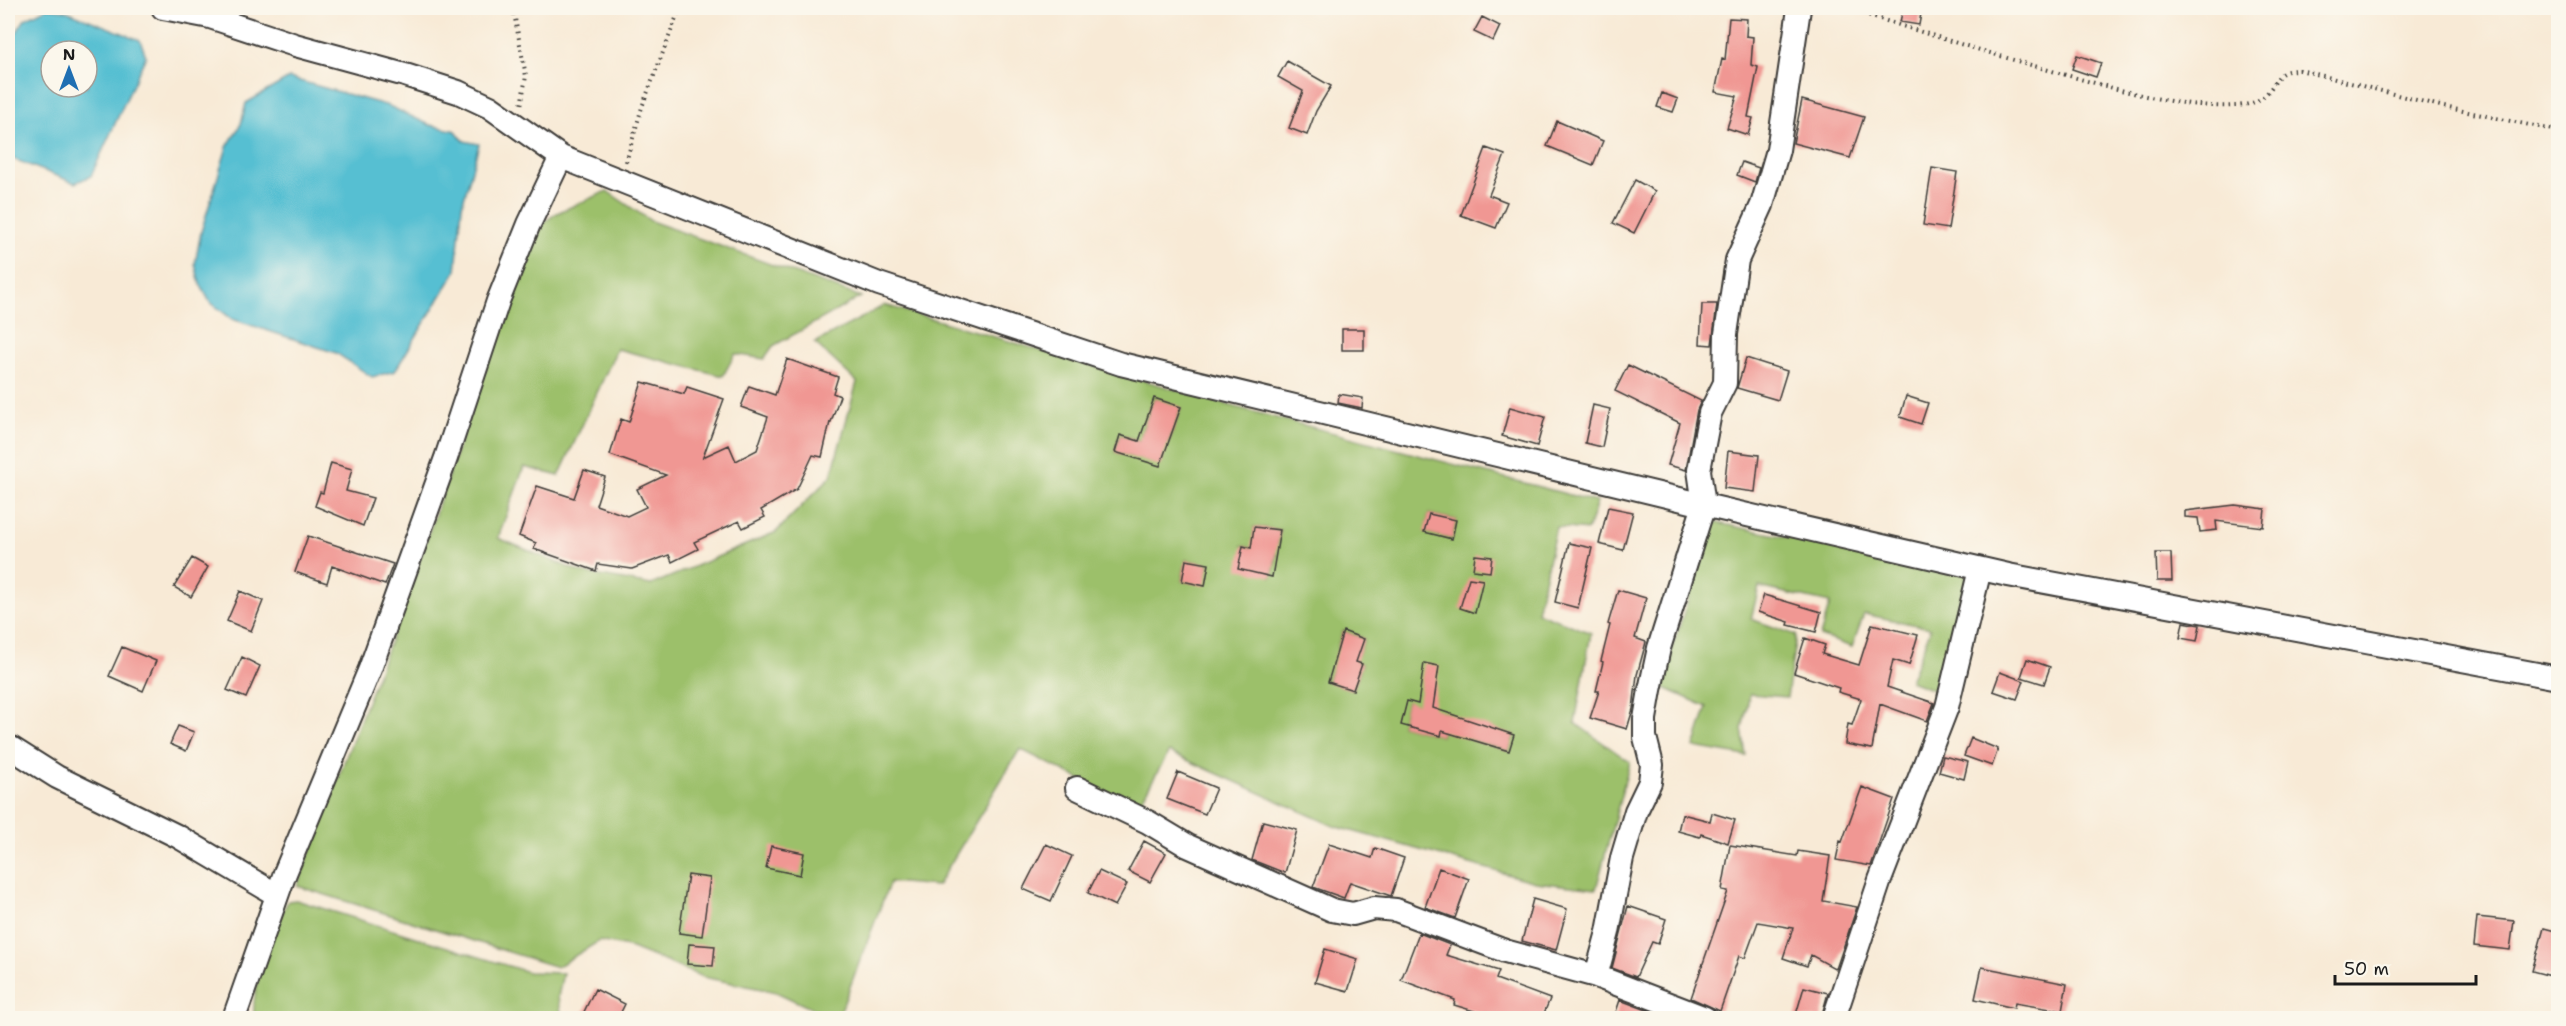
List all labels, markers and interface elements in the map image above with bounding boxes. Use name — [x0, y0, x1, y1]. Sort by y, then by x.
north arrow — [39, 39, 99, 99]
text: N — [63, 44, 75, 65]
scale bar — [2335, 948, 2476, 986]
text: 50 m — [2344, 957, 2389, 981]

